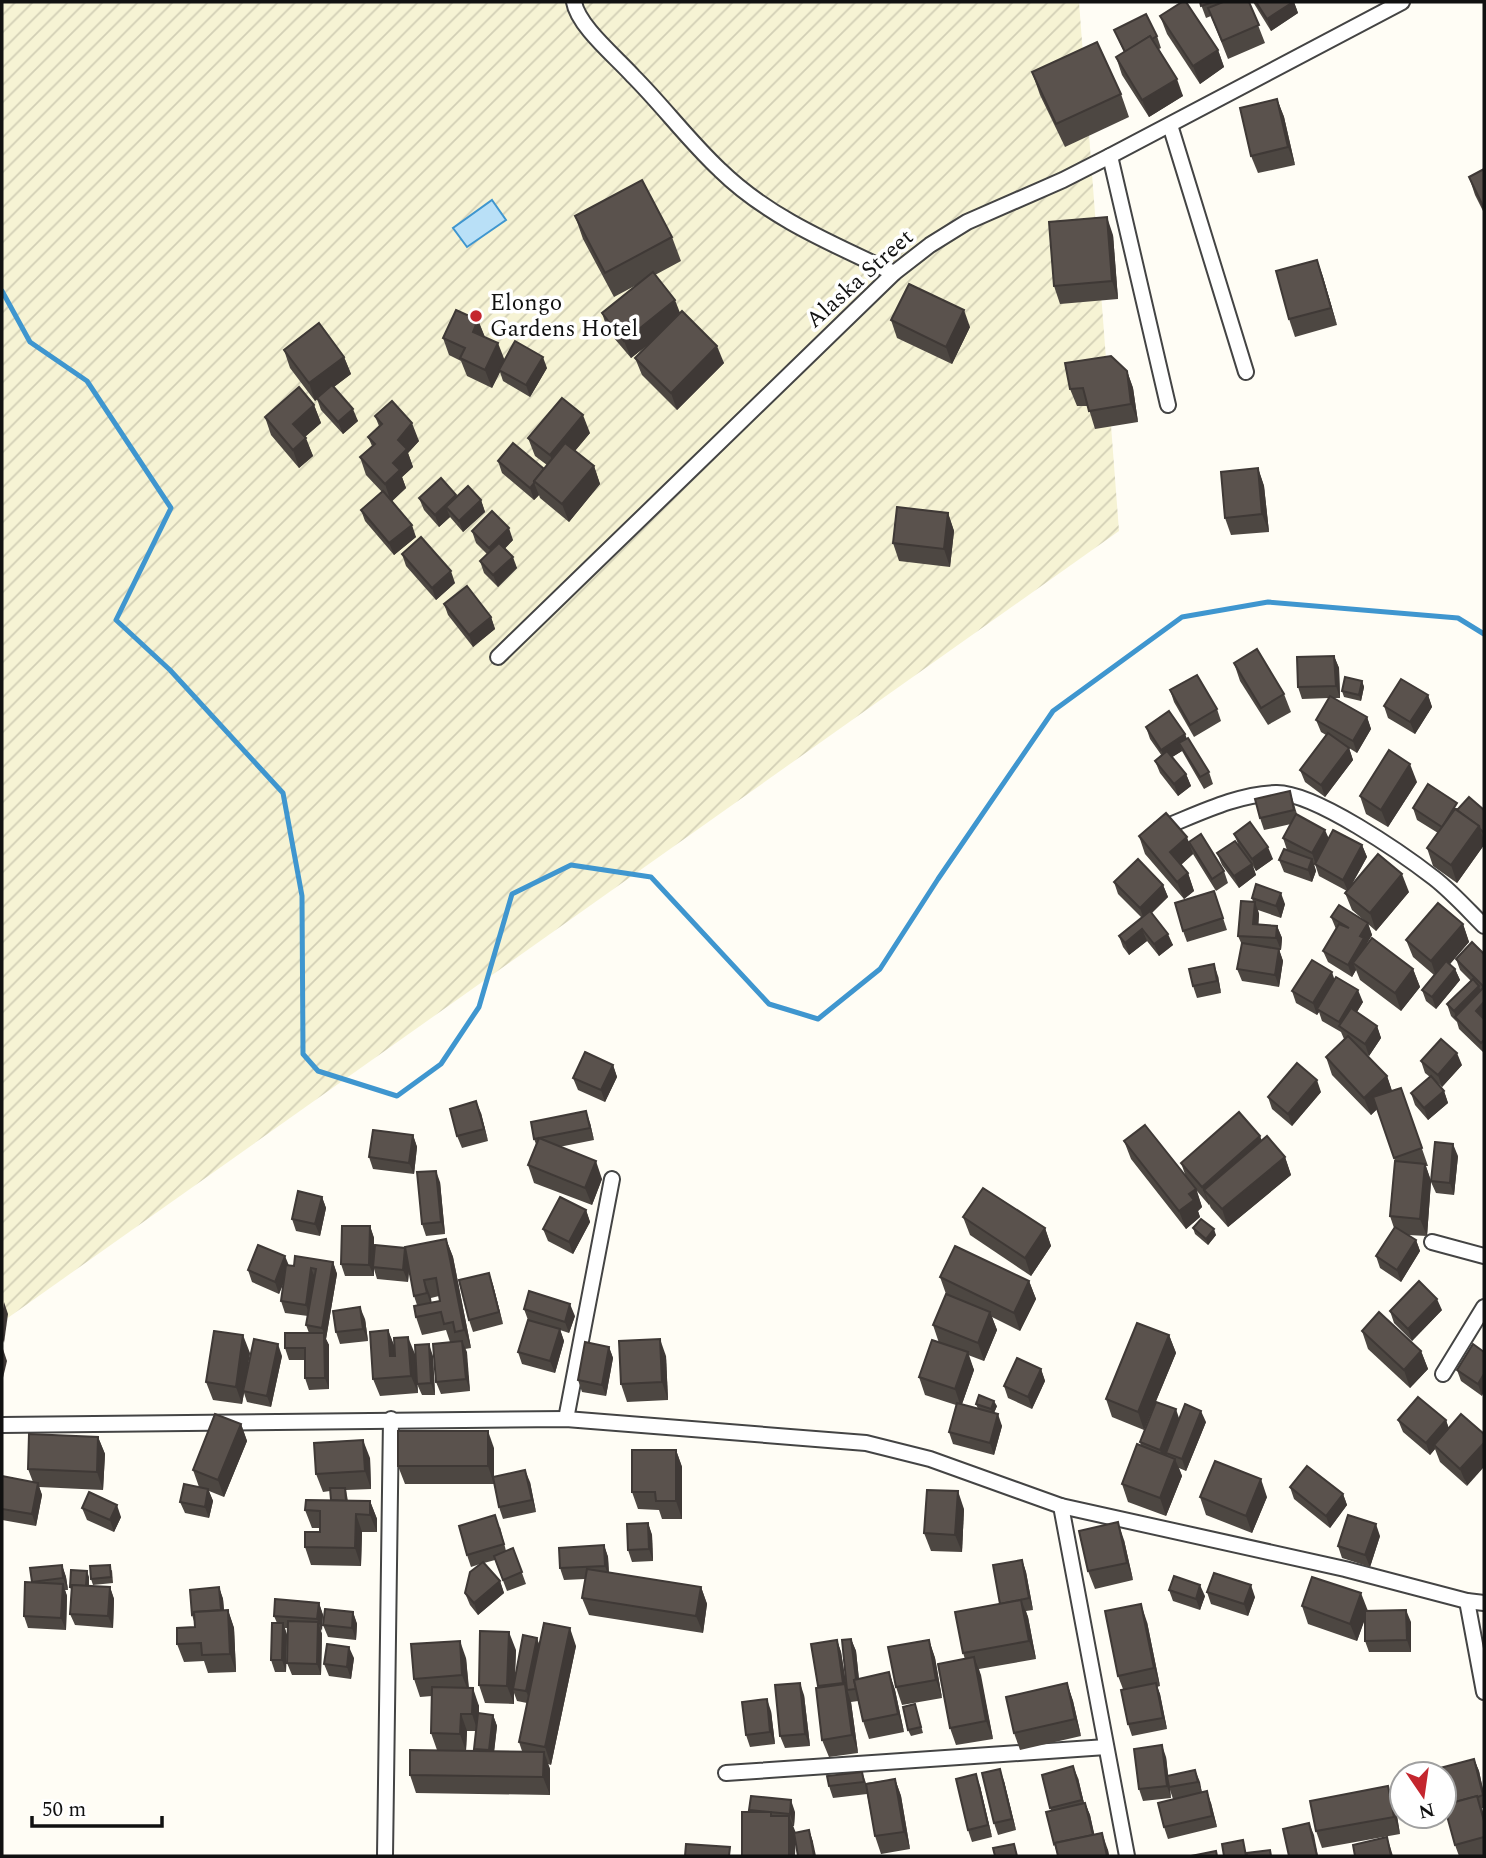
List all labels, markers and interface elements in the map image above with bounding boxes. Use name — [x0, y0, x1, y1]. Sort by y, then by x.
street label: Alaska Street — [798, 221, 922, 337]
place label: Elongo Gardens Hotel — [490, 286, 638, 347]
marker: Elongo Gardens Hotel — [468, 308, 484, 324]
north arrow — [1388, 1760, 1458, 1830]
scale bar — [32, 1784, 161, 1828]
text: 50 m — [42, 1794, 86, 1826]
text: N — [1416, 1794, 1437, 1826]

